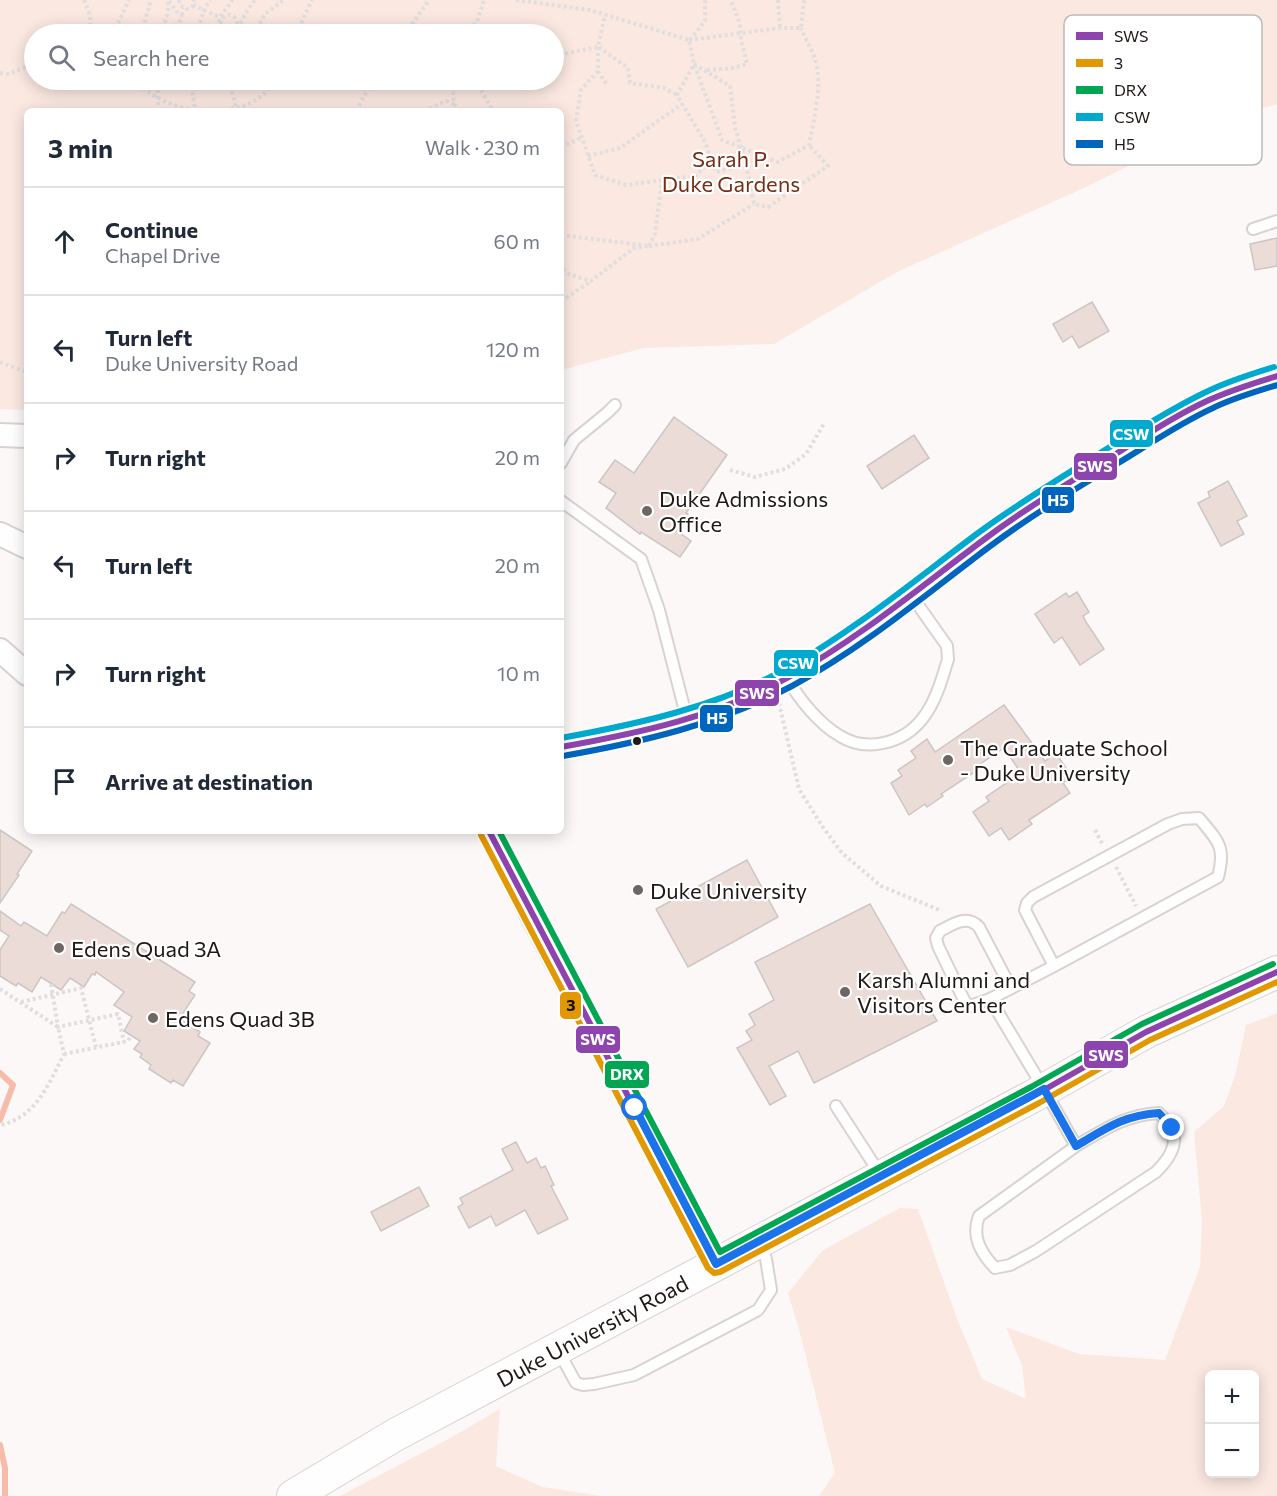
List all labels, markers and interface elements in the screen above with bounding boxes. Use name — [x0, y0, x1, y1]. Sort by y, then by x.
legend — [1064, 15, 1262, 165]
search box — [24, 24, 564, 90]
text: SWS — [1114, 26, 1148, 45]
icon: search — [45, 41, 78, 74]
text: Search here — [93, 44, 209, 71]
text: 3 — [1114, 53, 1123, 72]
text: DRX — [1114, 80, 1148, 99]
text: CSW — [1114, 107, 1150, 126]
text: 3 min — [48, 132, 113, 163]
text: H5 — [1114, 134, 1135, 153]
text: Walk · 230 m — [425, 135, 540, 159]
park label: Sarah P. Duke Gardens — [662, 145, 800, 197]
text: Continue — [105, 216, 198, 243]
icon: ahead — [48, 225, 81, 258]
text: 60 m — [494, 229, 540, 253]
text: Chapel Drive — [105, 243, 220, 267]
text: Turn left — [105, 324, 192, 351]
icon: left — [48, 333, 81, 366]
text: 120 m — [486, 337, 540, 361]
text: Duke University Road — [105, 351, 298, 375]
line badge: CSW — [1109, 419, 1154, 448]
text: CSW — [1113, 424, 1150, 443]
icon: right — [48, 441, 81, 474]
text: Turn right — [105, 444, 206, 471]
text: 20 m — [495, 445, 540, 469]
line badge: SWS — [1073, 452, 1118, 481]
text: SWS — [1077, 456, 1113, 475]
place label: Duke Admissions Office — [659, 485, 828, 537]
line badge: H5 — [1041, 486, 1075, 514]
text: H5 — [1047, 490, 1069, 509]
marker: Duke Admissions Office — [640, 504, 654, 518]
icon: left — [48, 549, 81, 582]
text: Turn left — [105, 552, 192, 579]
text: 20 m — [495, 553, 540, 577]
line badge: CSW — [773, 649, 819, 677]
text: CSW — [778, 653, 815, 672]
icon: right — [48, 657, 81, 690]
text: Turn right — [105, 660, 206, 687]
text: 10 m — [497, 661, 540, 685]
line badge: SWS — [734, 679, 780, 707]
text: SWS — [739, 683, 775, 702]
line badge: H5 — [699, 704, 734, 733]
text: H5 — [706, 708, 728, 727]
place label: The Graduate School - Duke University — [960, 734, 1168, 786]
unlabelled marker — [631, 735, 643, 747]
marker: The Graduate School - Duke University — [941, 753, 955, 767]
icon: arrive — [48, 765, 81, 798]
text: Arrive at destination — [105, 768, 313, 795]
place label: Duke University — [650, 877, 807, 904]
marker: Duke University — [631, 883, 645, 897]
place label: Edens Quad 3A — [71, 935, 221, 962]
marker: Edens Quad 3A — [52, 941, 66, 955]
place label: Karsh Alumni and Visitors Center — [857, 966, 1030, 1018]
marker: Karsh Alumni and Visitors Center — [838, 985, 852, 999]
line badge: 3 — [559, 991, 582, 1020]
text: 3 — [566, 995, 576, 1014]
place label: Edens Quad 3B — [165, 1005, 315, 1032]
marker: Edens Quad 3B — [146, 1011, 160, 1025]
line badge: SWS — [575, 1025, 621, 1054]
text: SWS — [580, 1029, 616, 1048]
line badge: SWS — [1083, 1040, 1129, 1069]
text: SWS — [1088, 1045, 1124, 1064]
line badge: DRX — [604, 1060, 650, 1089]
text: DRX — [610, 1064, 644, 1083]
route start — [621, 1094, 647, 1120]
route end — [1158, 1114, 1184, 1140]
street label: Duke University Road — [492, 1268, 692, 1392]
map controls — [1205, 1370, 1259, 1478]
button: + — [1205, 1370, 1259, 1424]
button: − — [1205, 1424, 1259, 1478]

